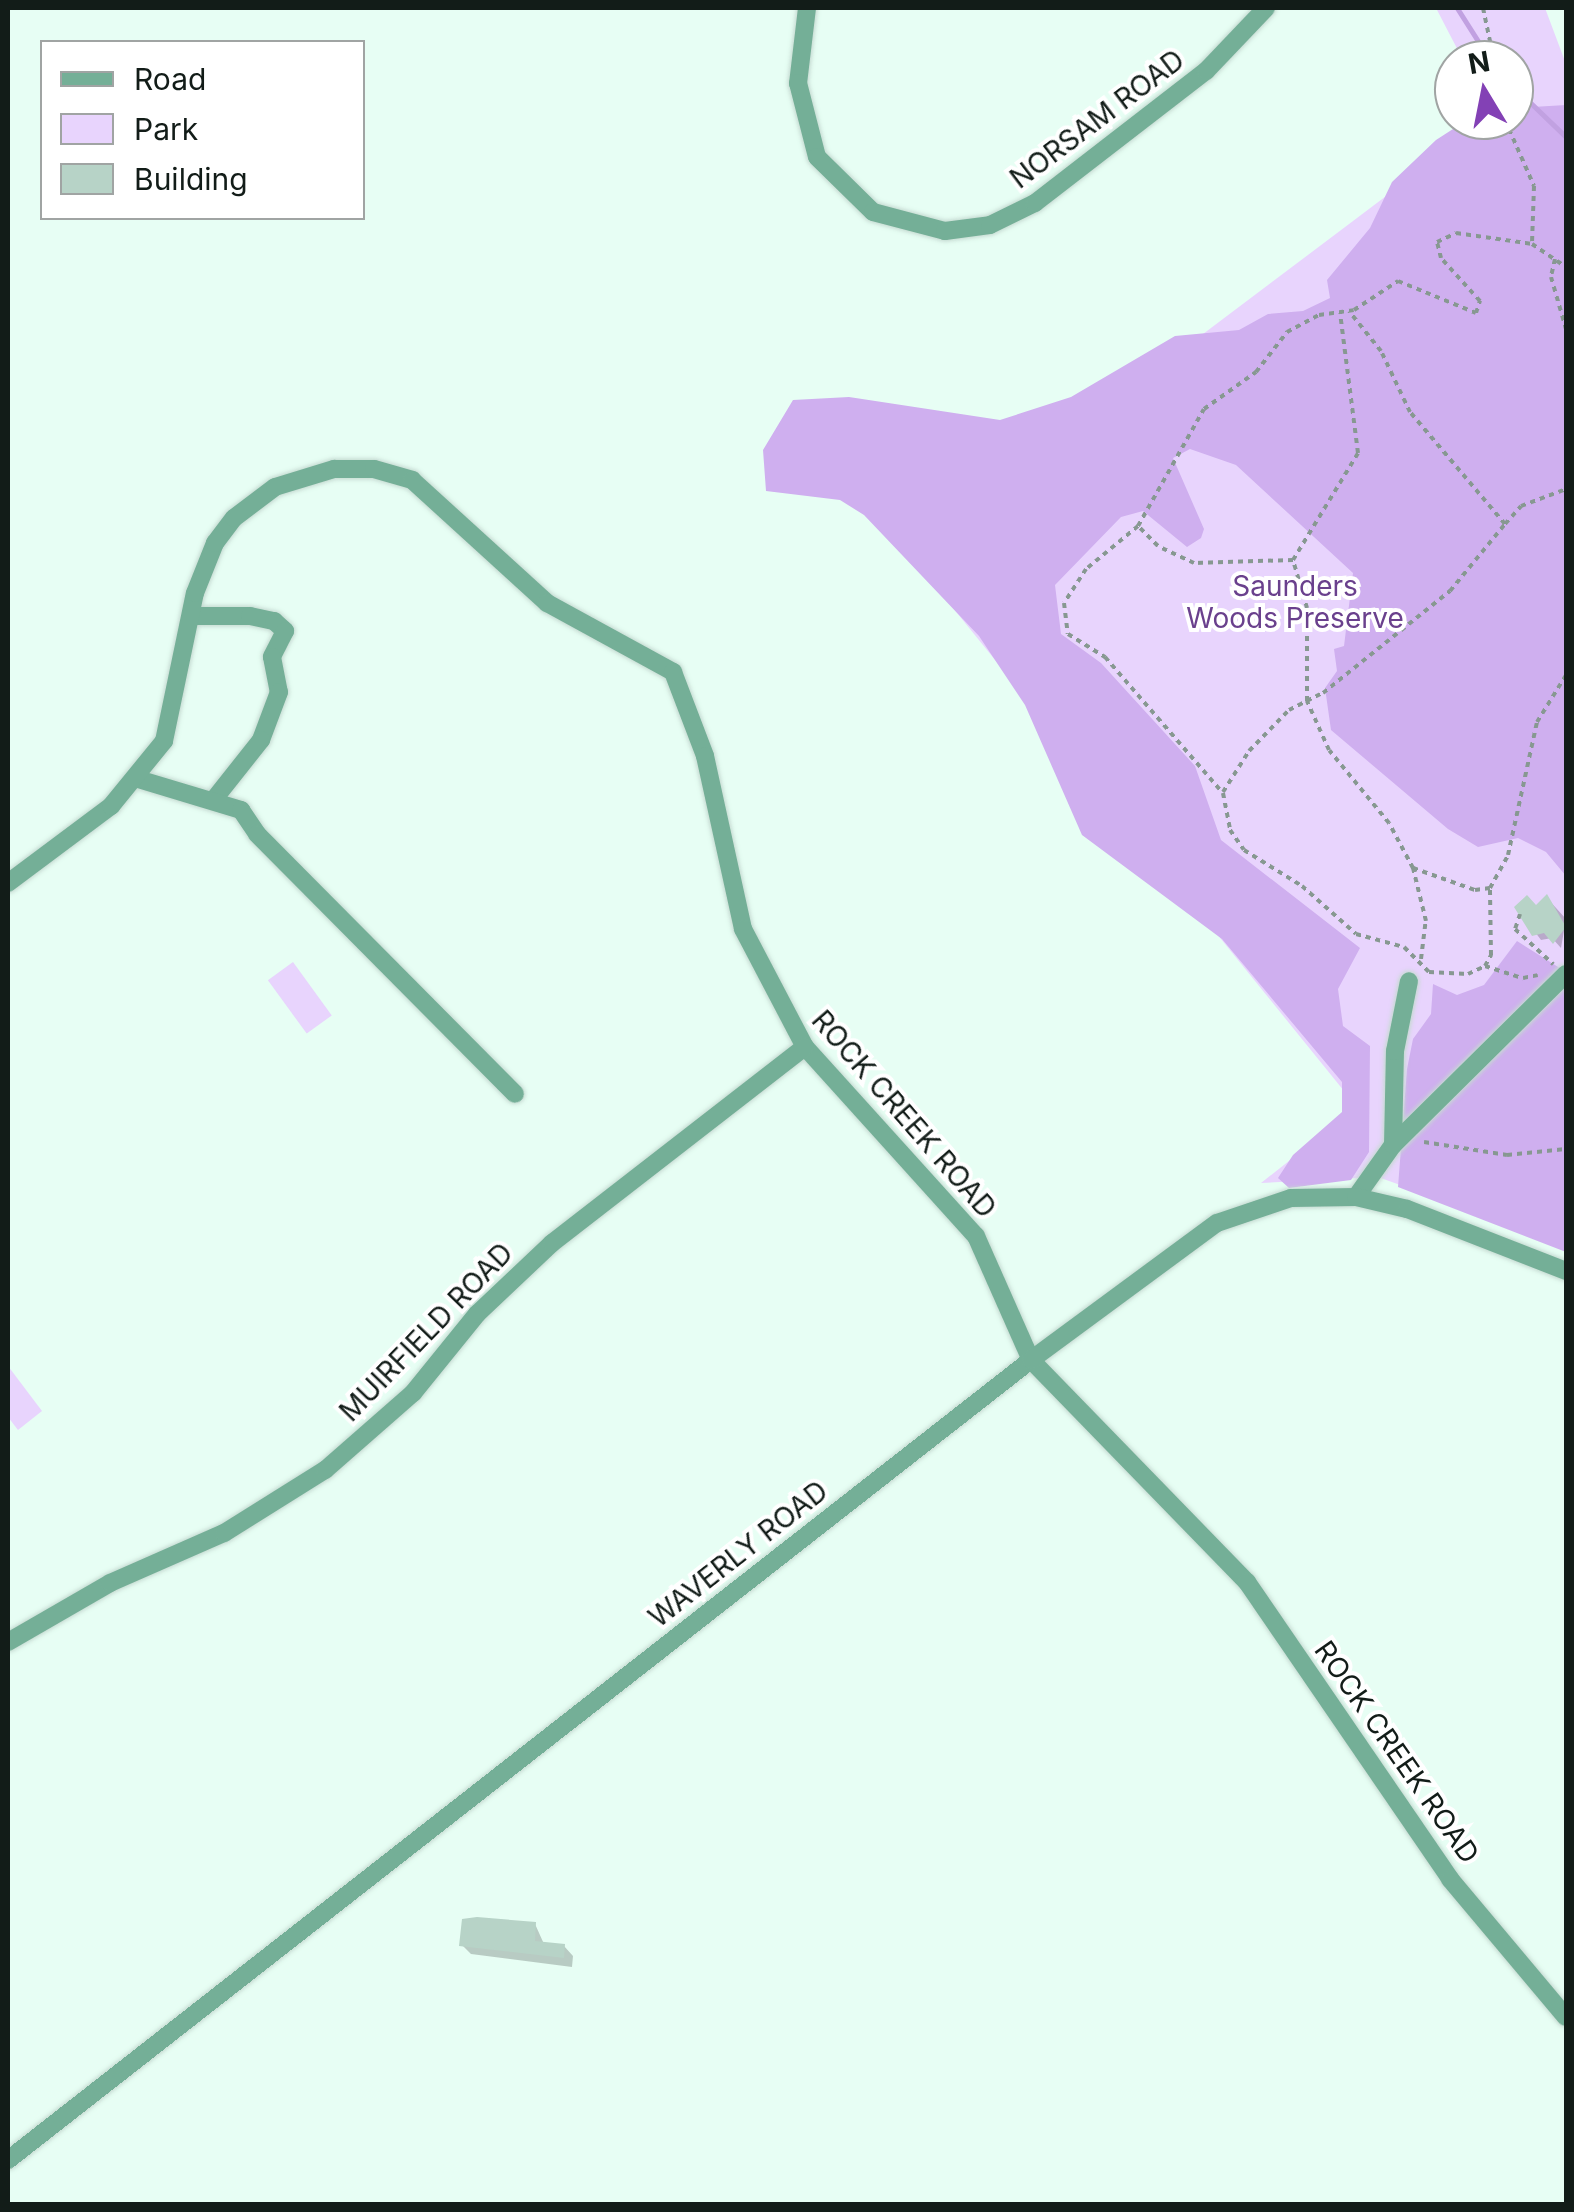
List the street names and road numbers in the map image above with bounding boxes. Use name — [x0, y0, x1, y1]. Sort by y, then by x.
street label: NORSAM ROAD — [1003, 43, 1191, 195]
street label: ROCK CREEK ROAD — [805, 1004, 1003, 1224]
street label: MUIRFIELD ROAD — [332, 1236, 520, 1428]
street label: WAVERLY ROAD — [642, 1474, 834, 1634]
street label: ROCK CREEK ROAD — [1308, 1634, 1486, 1870]

